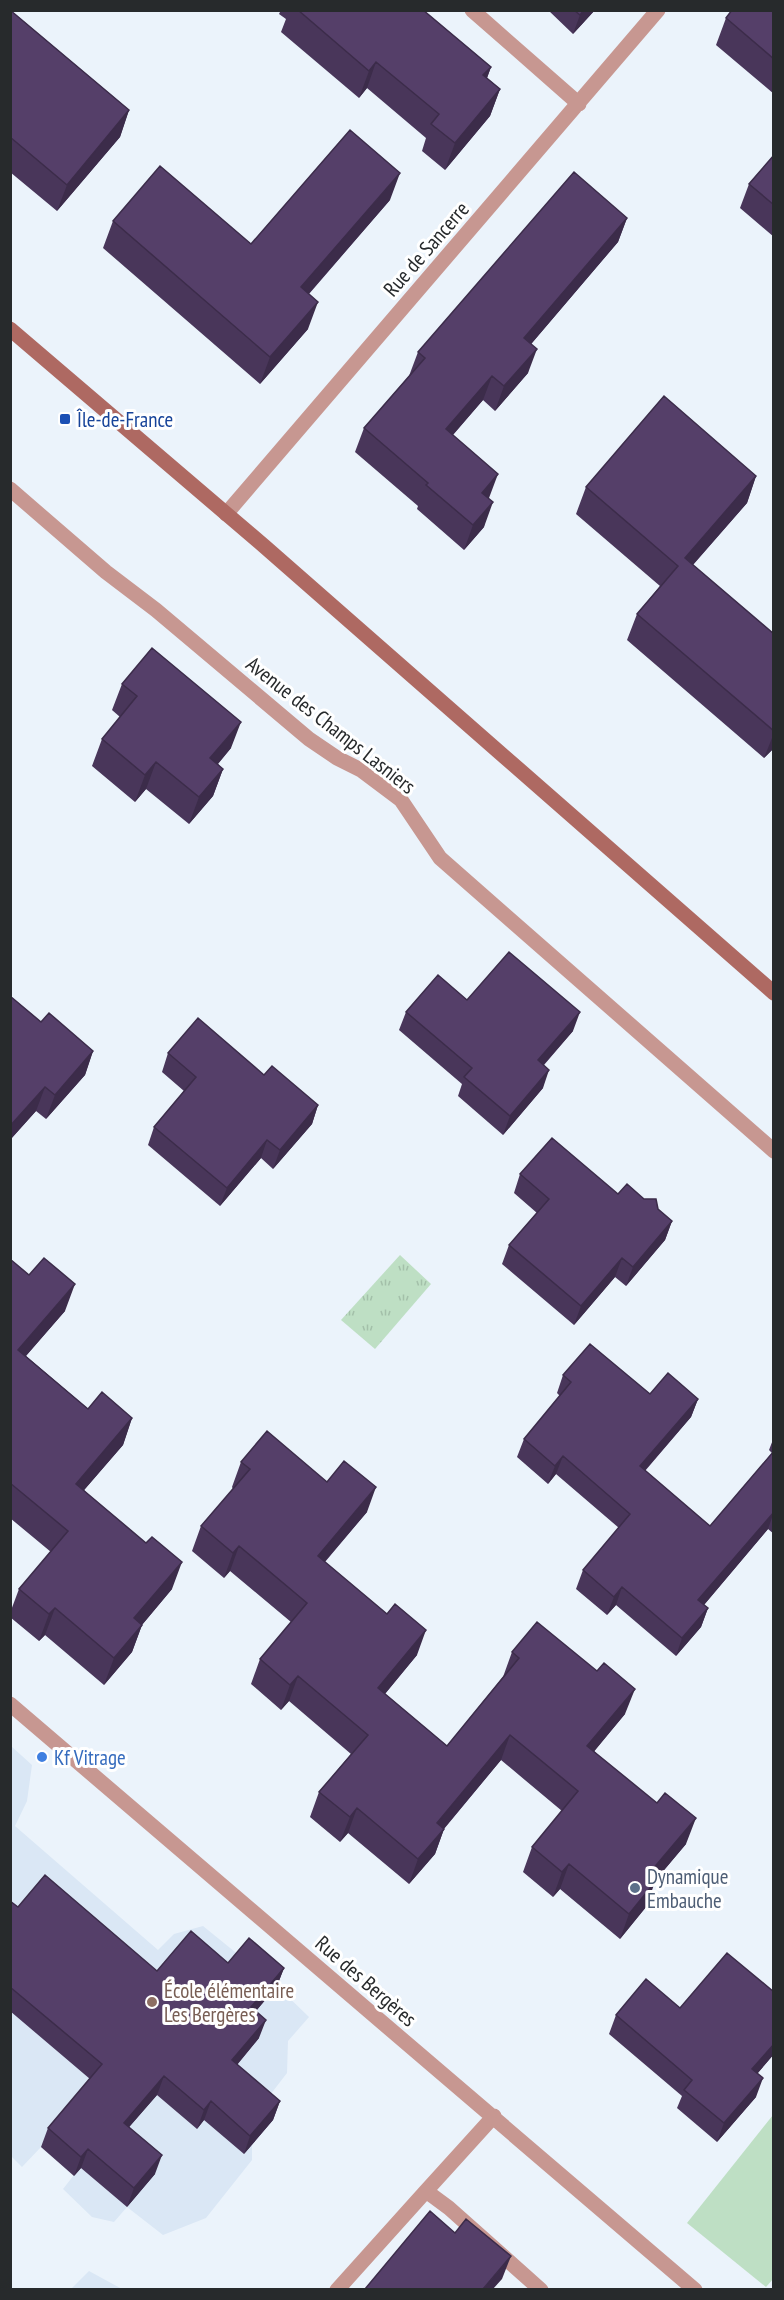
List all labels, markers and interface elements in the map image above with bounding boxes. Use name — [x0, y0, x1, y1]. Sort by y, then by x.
street label: Rue de Sancerre — [377, 196, 475, 302]
place label: Île-de-France — [76, 406, 173, 433]
marker: Île-de-France — [58, 412, 72, 426]
street label: Avenue des Champs Lasniers — [241, 650, 421, 800]
place label: Kf Vitrage — [54, 1744, 126, 1771]
marker: Kf Vitrage — [35, 1750, 49, 1764]
place label: Dynamique Embauche — [647, 1863, 728, 1914]
marker: Dynamique Embauche — [628, 1881, 642, 1895]
street label: Rue des Bergères — [310, 1930, 422, 2032]
place label: École élémentaire Les Bergères — [164, 1977, 294, 2028]
marker: École élémentaire Les Bergères — [145, 1995, 159, 2009]

